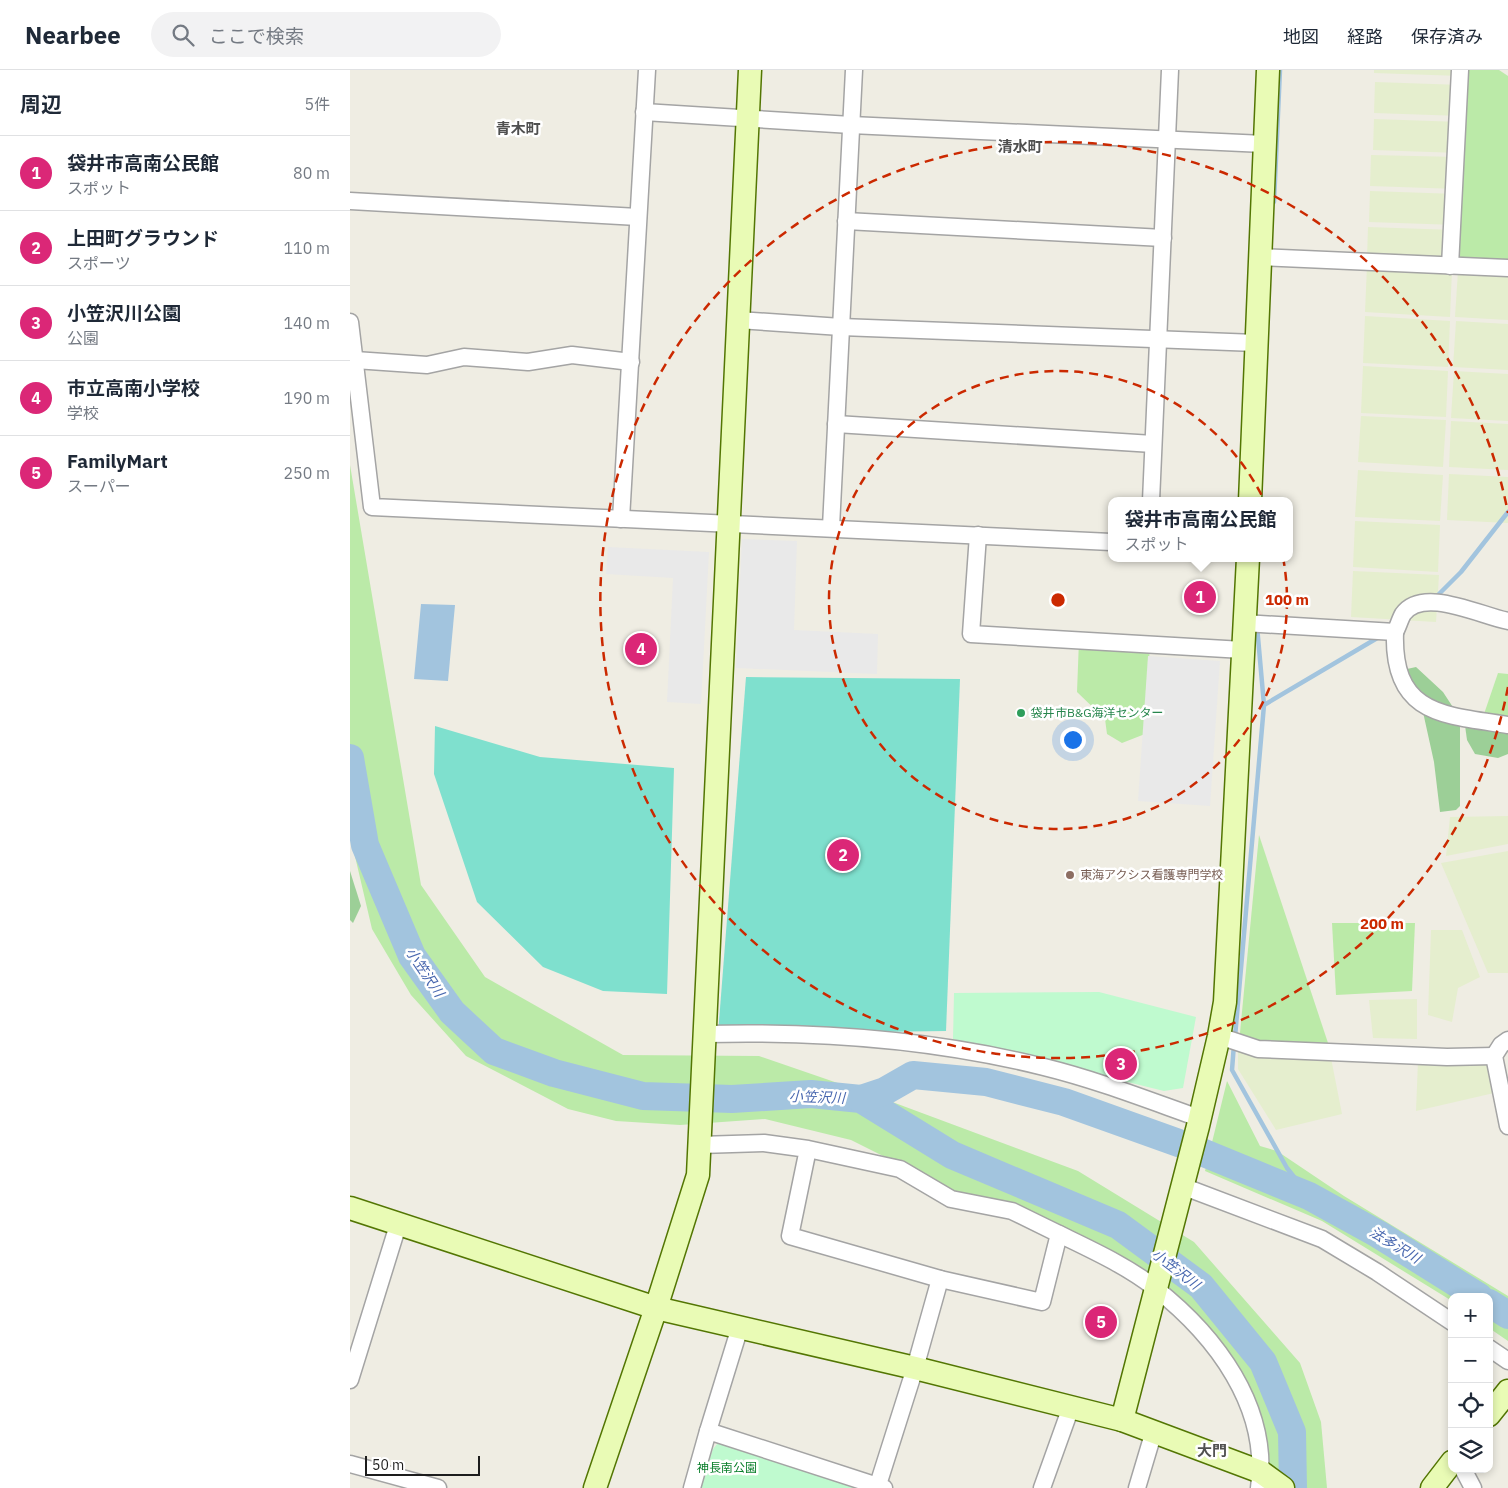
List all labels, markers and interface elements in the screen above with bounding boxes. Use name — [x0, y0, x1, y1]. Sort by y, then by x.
search box — [151, 12, 501, 57]
text: Nearbee — [25, 19, 121, 51]
icon: search — [169, 21, 197, 49]
text: ここで検索 — [209, 24, 304, 48]
text: 地図 — [1283, 25, 1319, 48]
text: 経路 — [1347, 25, 1383, 48]
text: 保存済み — [1411, 25, 1483, 48]
text: 周辺 — [20, 90, 62, 118]
text: 5件 — [304, 94, 330, 114]
district label: 青木町 — [495, 119, 541, 138]
district label: 清水町 — [997, 137, 1043, 156]
text: 袋井市高南公民館 — [67, 151, 219, 175]
text: 1 — [31, 163, 41, 183]
text: 80 m — [293, 163, 330, 183]
text: スポット — [67, 178, 131, 198]
text: 上田町グラウンド — [67, 226, 219, 250]
text: 2 — [31, 238, 41, 258]
text: 110 m — [283, 238, 330, 258]
text: スポーツ — [67, 253, 131, 273]
text: 小笠沢川公園 — [67, 301, 181, 325]
text: 3 — [31, 313, 41, 333]
text: 140 m — [283, 313, 330, 333]
text: 公園 — [67, 328, 99, 348]
text: 市立高南小学校 — [67, 376, 200, 400]
text: 4 — [31, 388, 41, 408]
text: 190 m — [283, 388, 330, 408]
text: 学校 — [67, 403, 99, 423]
text: FamilyMart — [67, 449, 168, 473]
text: 5 — [31, 463, 41, 483]
text: 250 m — [283, 463, 330, 483]
text: スーパー — [67, 476, 131, 496]
popup — [1108, 497, 1293, 562]
text: 袋井市高南公民館 — [1124, 507, 1277, 531]
text: スポット — [1124, 534, 1189, 554]
pin: 1 — [1184, 578, 1216, 616]
text: 100 m — [1265, 590, 1309, 609]
centre of rings — [1049, 591, 1067, 609]
pin: 4 — [625, 630, 657, 668]
place label: 袋井市B&G海洋センター — [1030, 705, 1164, 720]
marker: 袋井市B&G海洋センター — [1015, 707, 1027, 719]
your location — [1060, 727, 1086, 753]
pin: 2 — [827, 836, 859, 874]
place label: 東海アクシス看護専門学校 — [1080, 867, 1223, 882]
marker: 東海アクシス看護専門学校 — [1064, 869, 1076, 881]
text: 200 m — [1360, 914, 1404, 933]
water label: 小笠沢川 — [402, 944, 449, 1002]
pin: 3 — [1105, 1045, 1137, 1083]
water label: 小笠沢川 — [789, 1087, 847, 1107]
water label: 法多沢川 — [1366, 1223, 1425, 1268]
water label: 小笠沢川 — [1148, 1245, 1205, 1295]
map controls — [1448, 1293, 1493, 1473]
button: + — [1448, 1293, 1493, 1338]
pin: 5 — [1085, 1303, 1117, 1341]
button: − — [1448, 1338, 1493, 1383]
button: locate — [1448, 1383, 1493, 1428]
button: layers — [1448, 1428, 1493, 1473]
district label: 大門 — [1197, 1441, 1227, 1460]
scale bar — [365, 1453, 480, 1476]
text: 50 m — [372, 1456, 404, 1474]
park label: 神長南公園 — [697, 1460, 757, 1475]

